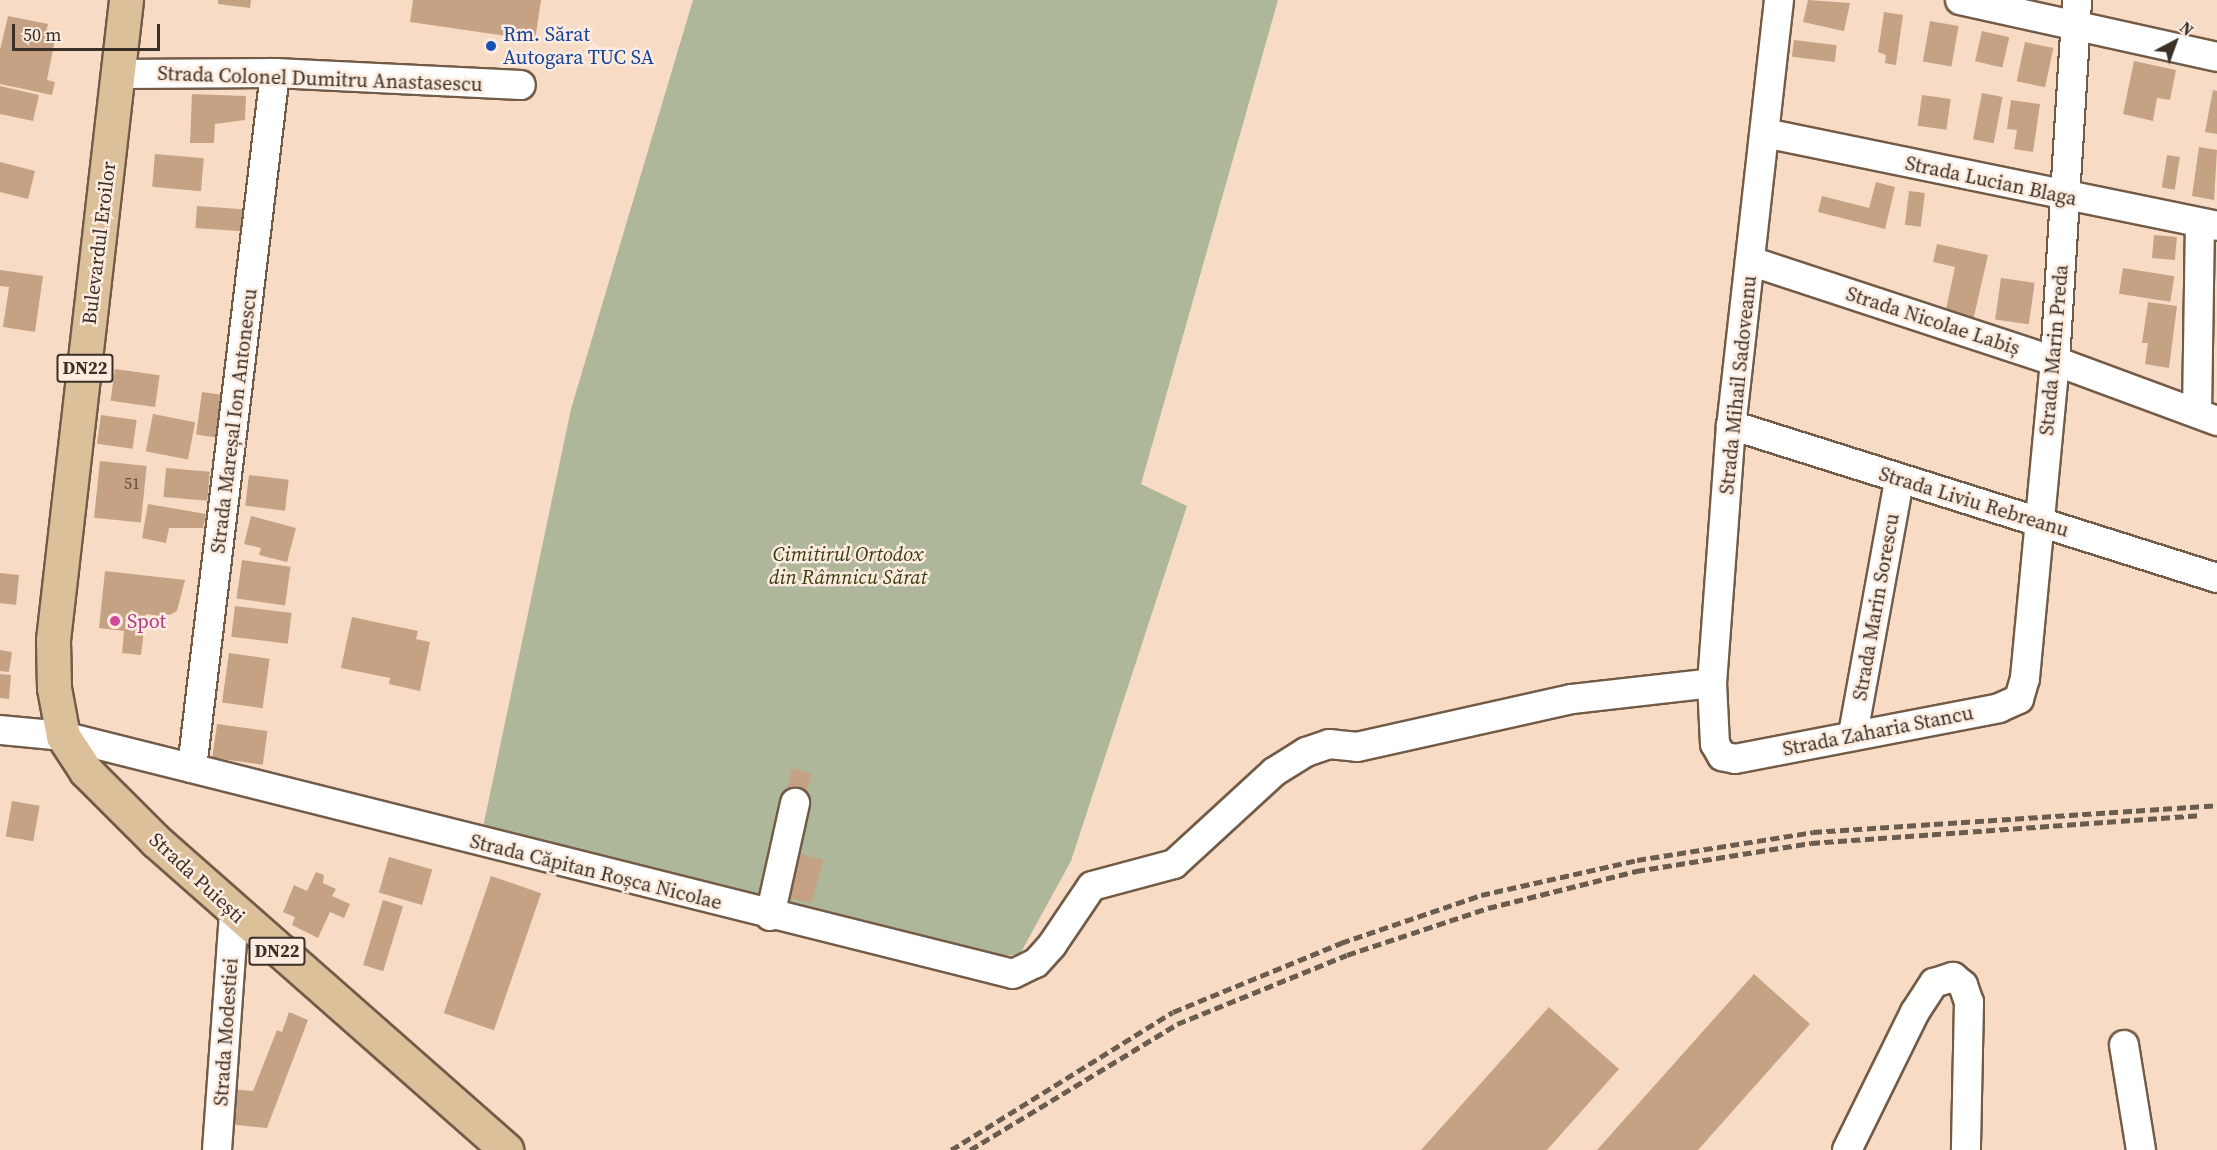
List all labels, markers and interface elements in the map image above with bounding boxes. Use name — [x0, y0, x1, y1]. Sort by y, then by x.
scale bar — [15, 12, 164, 50]
north arrow — [2145, 12, 2205, 72]
text: N — [2175, 16, 2198, 41]
text: 50 m — [23, 22, 61, 47]
place label: Rm. Sărat Autogara TUC SA — [503, 22, 654, 69]
marker: Rm. Sărat Autogara TUC SA — [484, 39, 498, 53]
street label: Strada Colonel Dumitru Anastasescu — [157, 61, 483, 97]
street label: Strada Lucian Blaga — [1903, 151, 2079, 211]
street label: Bulevardul Eroilor — [77, 160, 121, 326]
street label: Strada Marin Preda — [2035, 264, 2073, 436]
street label: Strada Mihail Sadoveanu — [1715, 274, 1761, 496]
street label: Strada Nicolae Labiș — [1843, 282, 2023, 360]
street label: Strada Mareșal Ion Antonescu — [206, 287, 262, 555]
road number: DN22 — [55, 353, 115, 383]
street label: Strada Liviu Rebreanu — [1876, 462, 2072, 542]
house number: 51 — [124, 473, 140, 493]
street label: Strada Marin Sorescu — [1848, 512, 1904, 702]
park label: Cimitirul Ortodox din Râmnicu Sărat — [769, 543, 927, 590]
place label: Spot — [127, 609, 166, 633]
marker: Spot — [108, 614, 122, 628]
street label: Strada Zaharia Stancu — [1781, 701, 1975, 761]
street label: Strada Puiești — [144, 828, 250, 928]
street label: Strada Căpitan Roșca Nicolae — [468, 829, 724, 915]
road number: DN22 — [247, 936, 307, 966]
street label: Strada Modestiei — [209, 957, 243, 1107]

